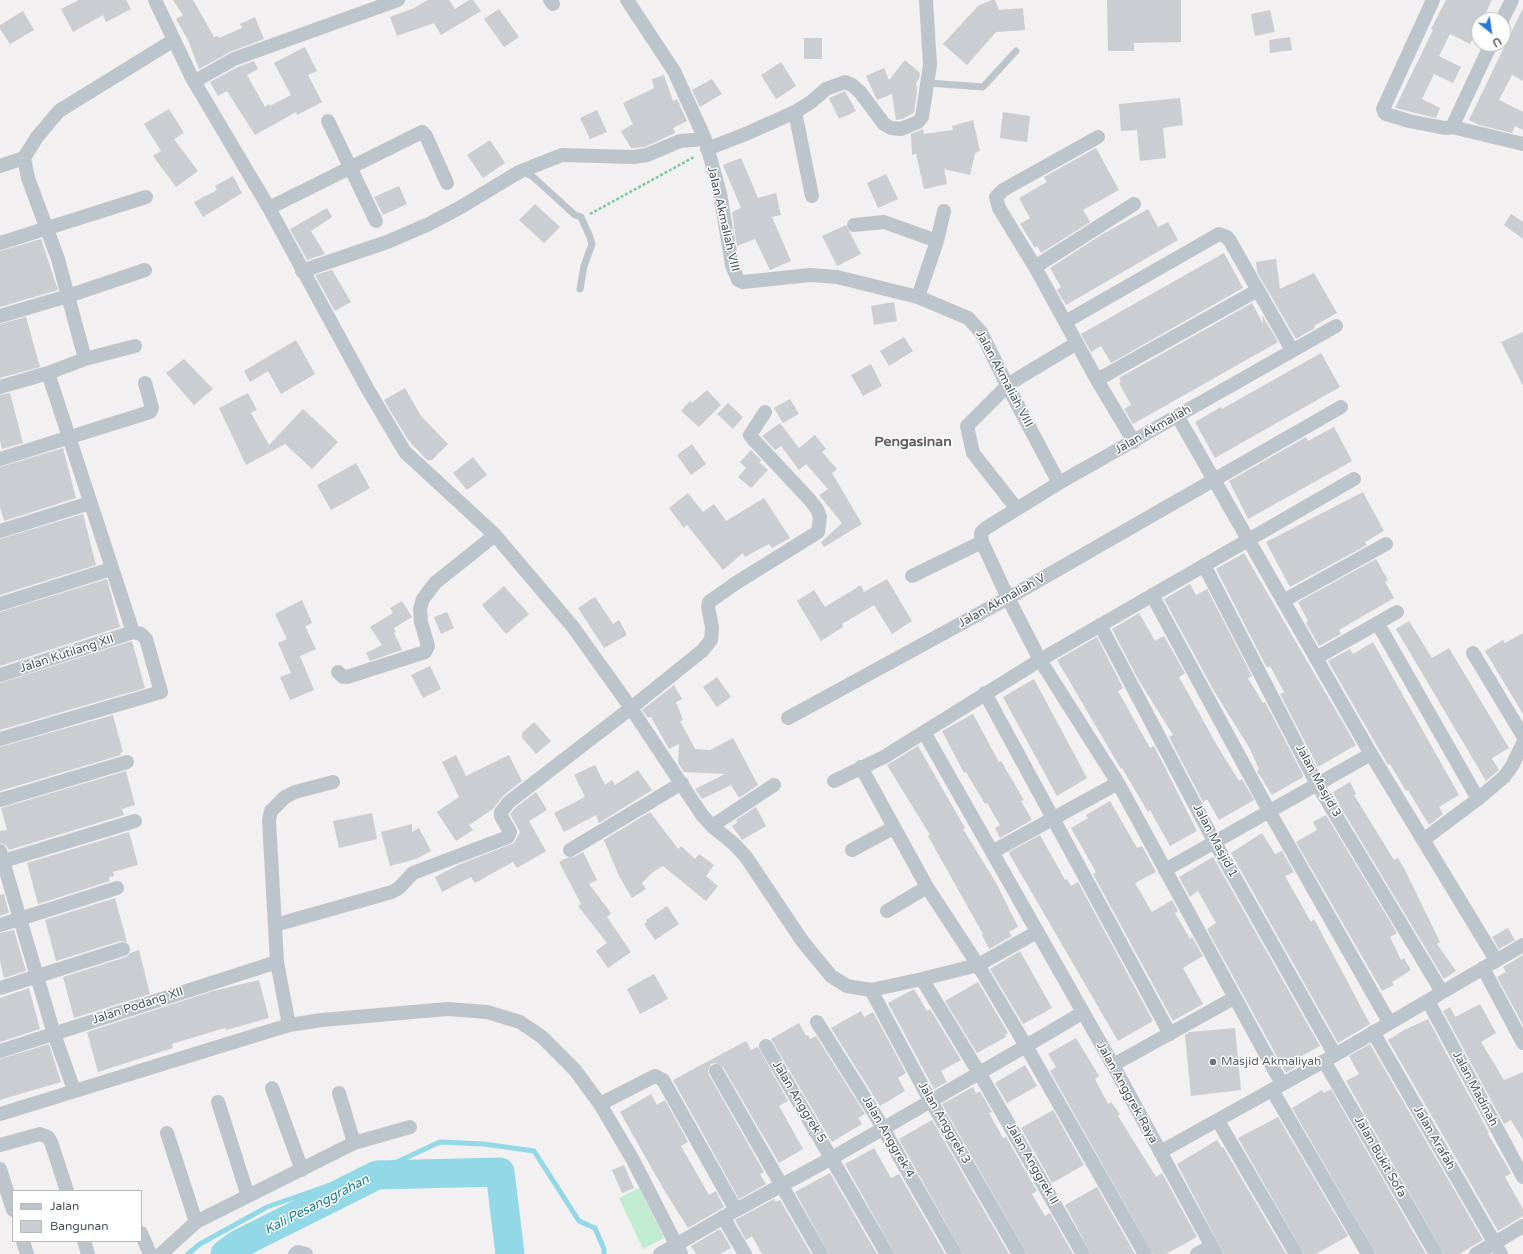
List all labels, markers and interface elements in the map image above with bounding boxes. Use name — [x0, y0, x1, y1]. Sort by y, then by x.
north arrow — [1471, 12, 1511, 52]
text: U — [1490, 34, 1504, 50]
street label: Jalan Akmaliah VIII — [704, 165, 742, 273]
street label: Jalan Akmaliah VIII — [972, 328, 1036, 430]
street label: Jalan Akmaliah — [1112, 402, 1194, 458]
district label: Pengasinan — [874, 434, 952, 450]
street label: Jalan Akmaliah V — [956, 571, 1048, 631]
street label: Jalan Kutilang XII — [18, 632, 116, 676]
street label: Jalan Masjid 3 — [1292, 742, 1344, 820]
street label: Jalan Masjid 1 — [1190, 802, 1240, 880]
street label: Jalan Podang XII — [91, 984, 185, 1028]
street label: Jalan Anggrek Raya — [1093, 1040, 1161, 1146]
street label: Jalan Madinah — [1449, 1049, 1501, 1129]
place label: Masjid Akmaliyah — [1221, 1055, 1321, 1069]
marker: Masjid Akmaliyah — [1208, 1057, 1218, 1067]
street label: Jalan Anggrek 5 — [769, 1059, 829, 1145]
street label: Jalan Anggrek 3 — [915, 1079, 973, 1167]
street label: Jalan Anggrek 4 — [859, 1093, 917, 1181]
street label: Jalan Arafah — [1410, 1104, 1458, 1172]
street label: Jalan Bukit Sofa — [1351, 1114, 1409, 1200]
street label: Jalan Anggrek II — [1003, 1121, 1061, 1207]
water label: Kali Pesanggrahan — [262, 1172, 372, 1238]
legend — [12, 1190, 142, 1242]
text: Jalan — [50, 1199, 79, 1213]
text: Bangunan — [50, 1219, 109, 1233]

